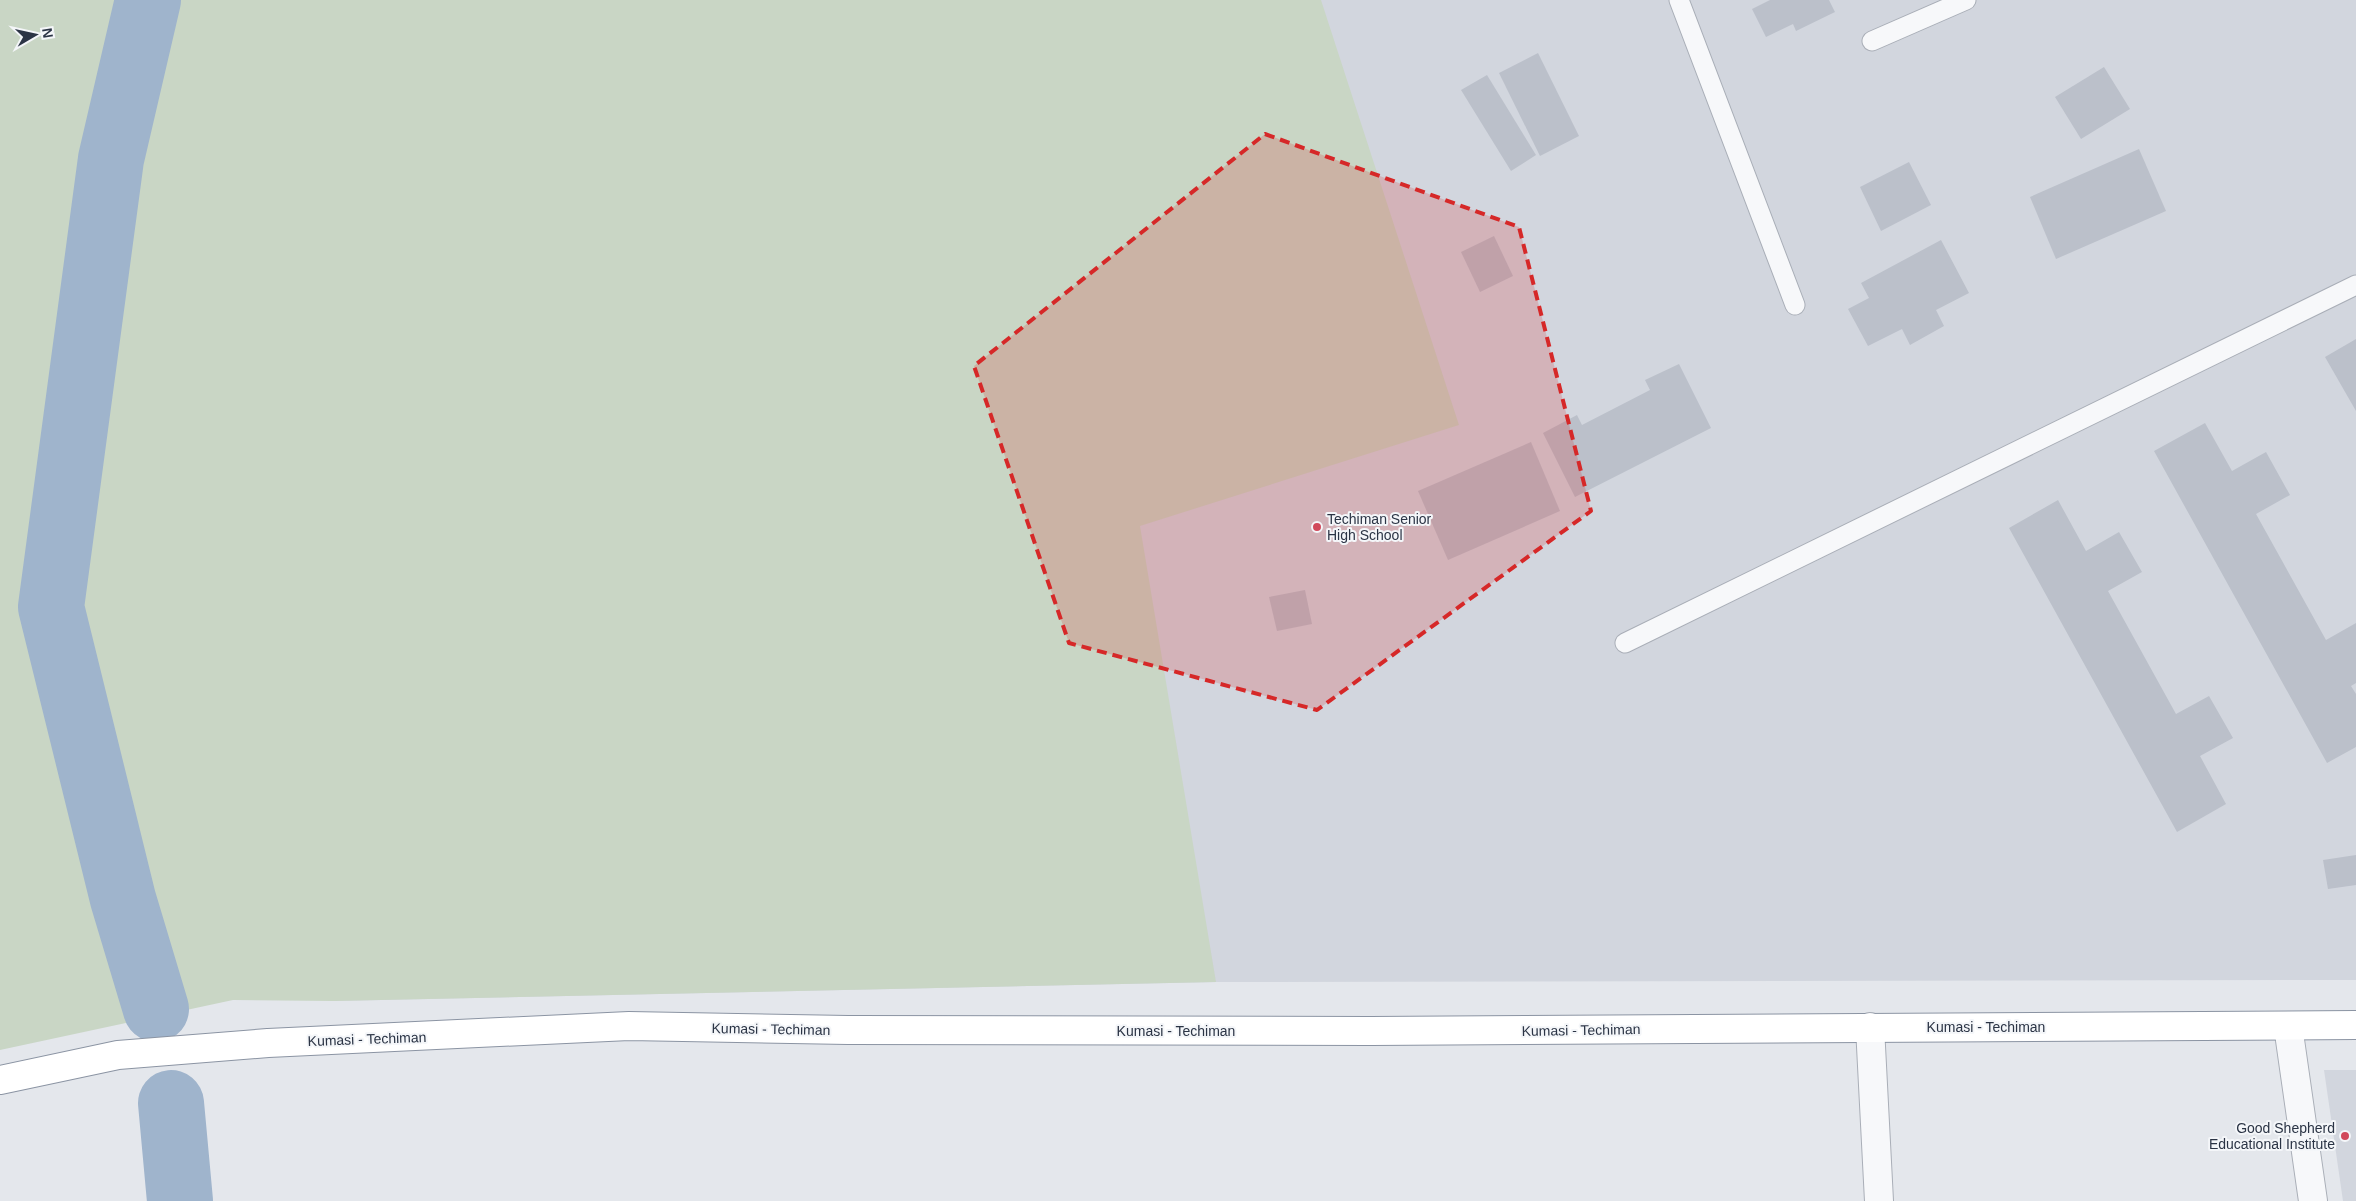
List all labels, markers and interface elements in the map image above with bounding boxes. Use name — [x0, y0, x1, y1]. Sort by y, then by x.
north arrow — [10, 10, 60, 60]
text: N — [39, 27, 57, 39]
place label: Techiman Senior High School — [1327, 511, 1432, 543]
marker: Techiman Senior High School — [1311, 521, 1323, 533]
street label: Kumasi - Techiman — [1927, 1019, 2045, 1035]
street label: Kumasi - Techiman — [711, 1020, 831, 1038]
street label: Kumasi - Techiman — [1521, 1021, 1641, 1039]
street label: Kumasi - Techiman — [1117, 1023, 1235, 1039]
street label: Kumasi - Techiman — [307, 1029, 427, 1049]
place label: Good Shepherd Educational Institute — [2209, 1120, 2335, 1152]
marker: Good Shepherd Educational Institute — [2339, 1130, 2351, 1142]

